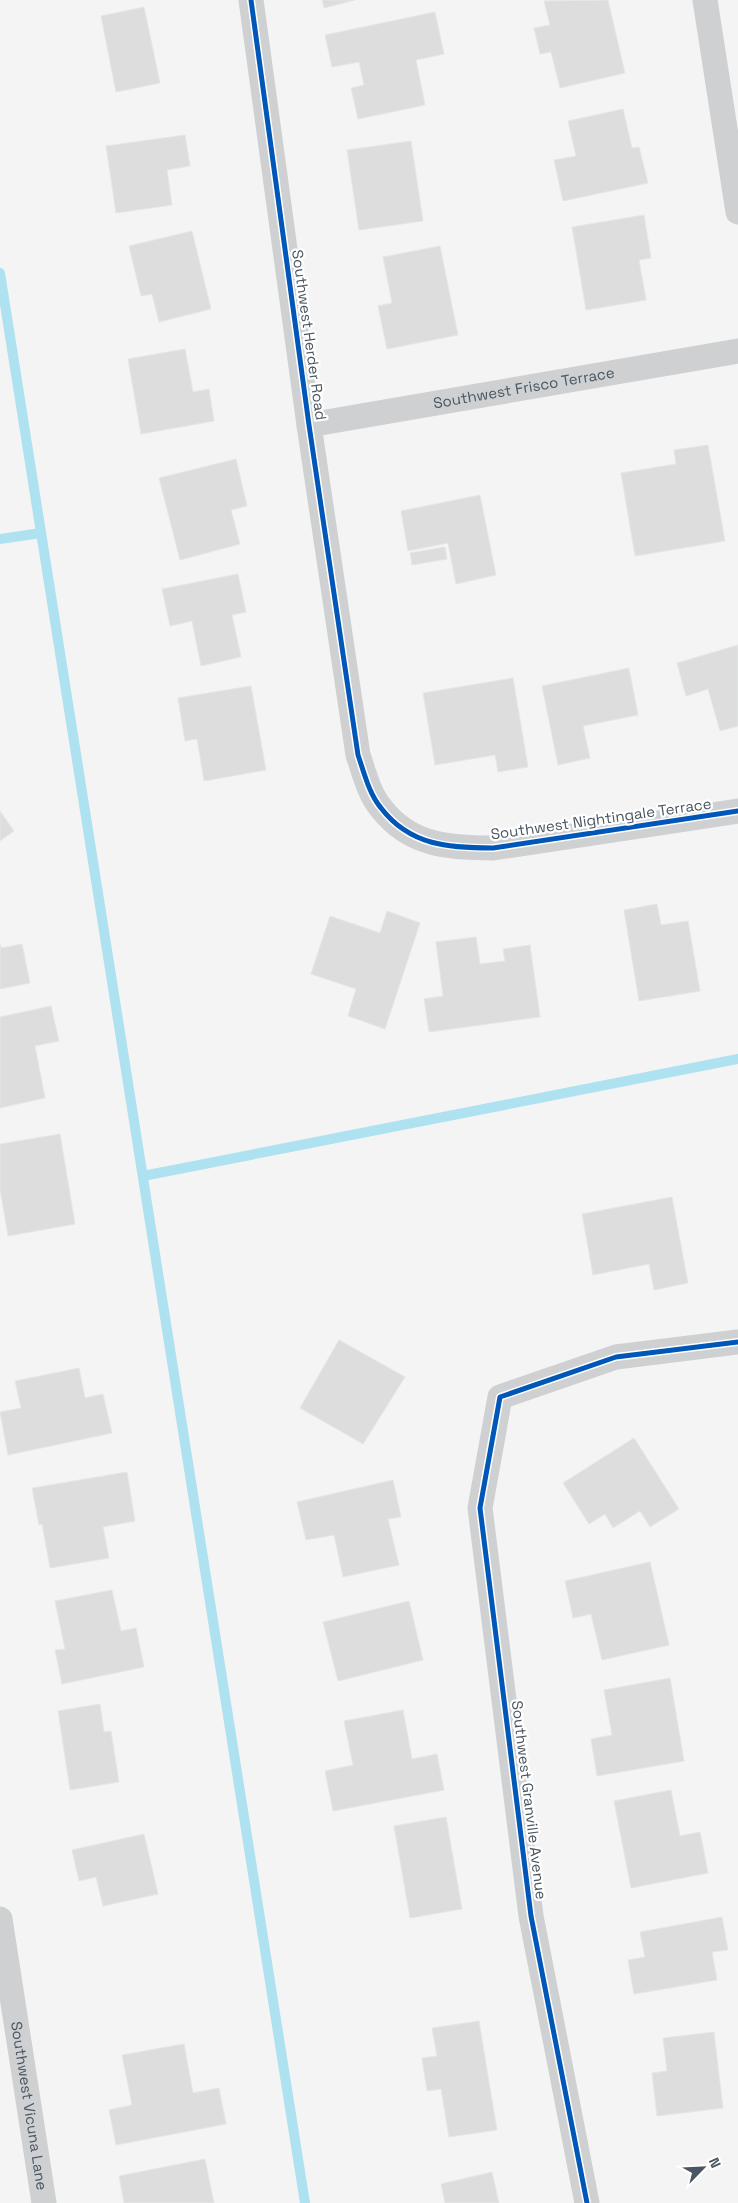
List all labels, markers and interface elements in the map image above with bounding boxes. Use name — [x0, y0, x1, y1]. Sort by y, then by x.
street label: Southwest Herder Road — [288, 249, 331, 421]
street label: Southwest Frisco Terrace — [432, 362, 616, 412]
street label: Southwest Nightingale Terrace — [489, 794, 713, 843]
street label: Southwest Granville Avenue — [508, 1699, 551, 1901]
street label: Southwest Vicuna Lane — [7, 2020, 52, 2192]
north arrow — [678, 2143, 728, 2193]
text: N — [705, 2155, 725, 2171]

